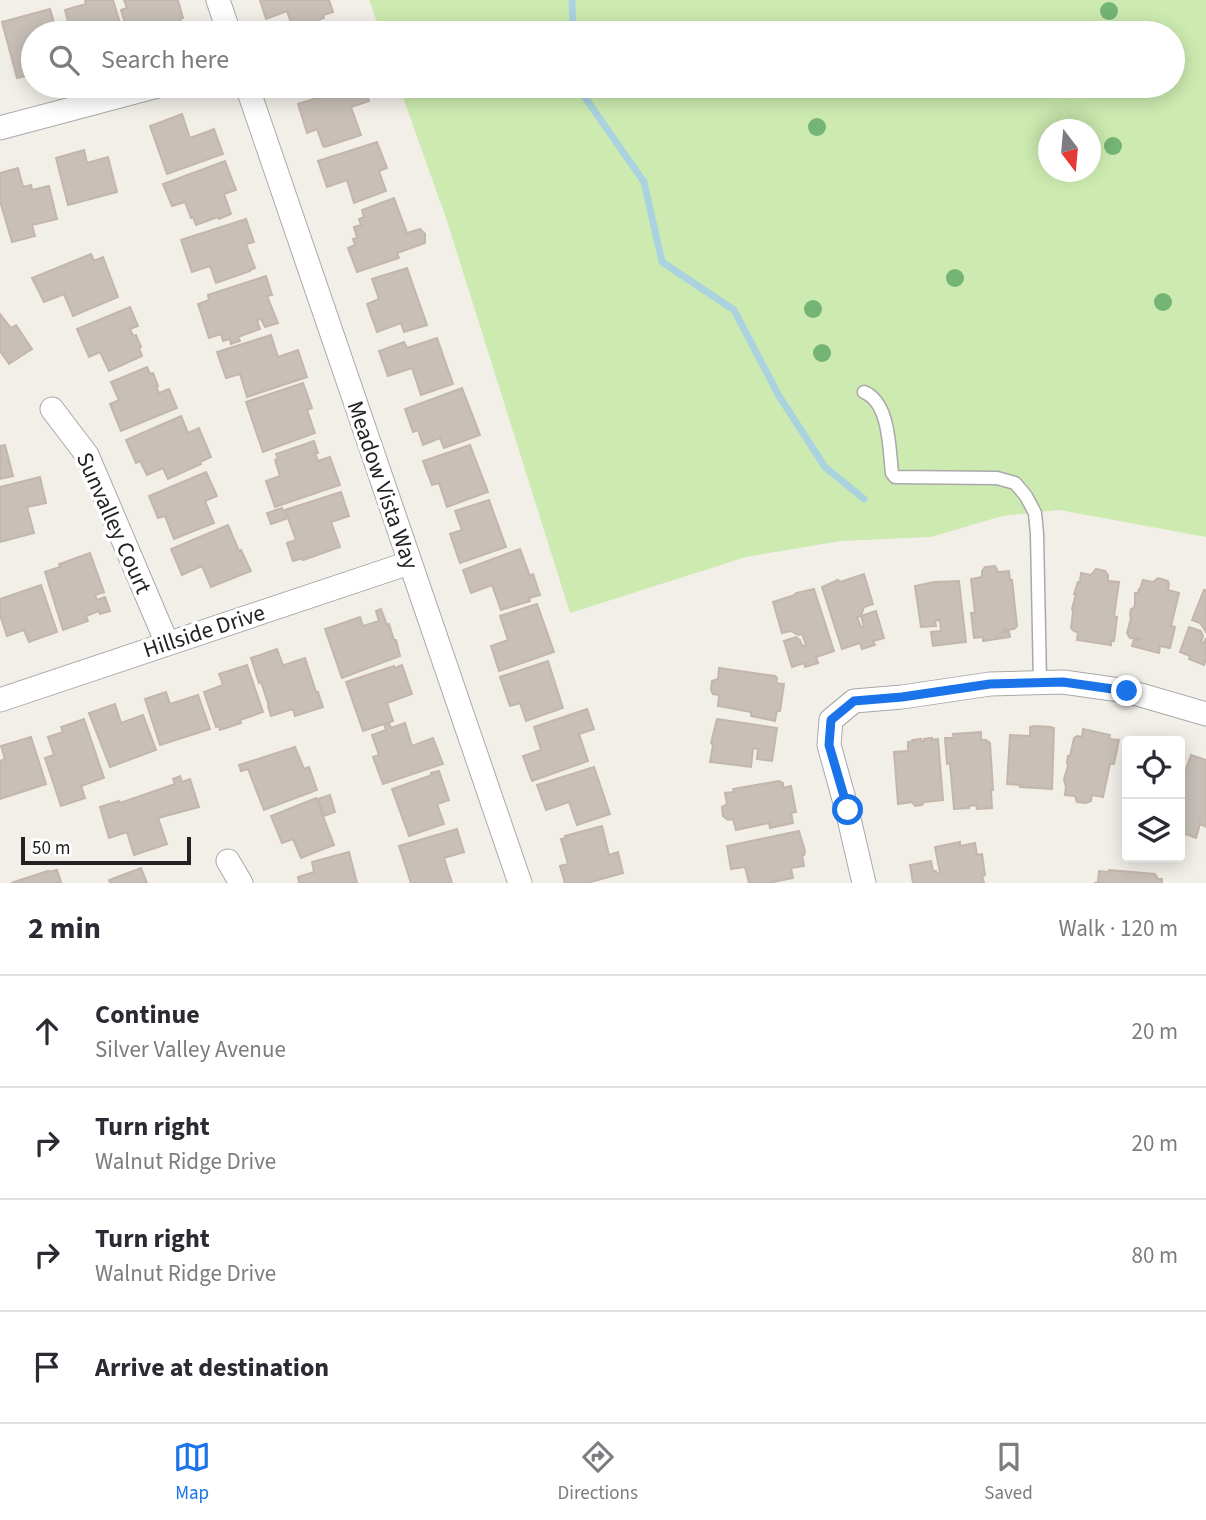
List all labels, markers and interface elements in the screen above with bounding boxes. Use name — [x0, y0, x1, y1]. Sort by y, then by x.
search box — [21, 21, 1185, 98]
icon: search — [45, 41, 83, 79]
text: Search here — [101, 41, 229, 78]
north arrow — [1038, 119, 1101, 182]
street label: Meadow Vista Way — [339, 396, 427, 574]
street label: Sunvalley Court — [68, 447, 160, 599]
street label: Hillside Drive — [139, 596, 269, 666]
route end — [1111, 675, 1142, 706]
map controls — [1122, 736, 1185, 862]
button: locate — [1122, 736, 1185, 799]
route start — [832, 794, 863, 825]
button: layers — [1122, 799, 1185, 862]
scale bar — [21, 834, 191, 866]
text: 50 m — [32, 835, 70, 862]
text: 2 min — [28, 907, 101, 950]
text: Walk · 120 m — [1059, 912, 1178, 945]
text: Continue — [95, 996, 200, 1033]
icon: ahead — [28, 1012, 66, 1050]
text: 20 m — [1131, 1015, 1178, 1048]
text: Silver Valley Avenue — [95, 1033, 286, 1066]
text: Turn right — [95, 1108, 210, 1145]
icon: right — [28, 1124, 66, 1162]
text: 20 m — [1131, 1127, 1178, 1160]
text: Walnut Ridge Drive — [95, 1145, 276, 1178]
text: Turn right — [95, 1220, 210, 1257]
icon: right — [28, 1236, 66, 1274]
text: 80 m — [1131, 1239, 1178, 1272]
text: Walnut Ridge Drive — [95, 1257, 276, 1290]
icon: arrive — [28, 1348, 66, 1386]
text: Arrive at destination — [95, 1349, 329, 1386]
tab: Map — [173, 1438, 211, 1507]
tab: Directions — [558, 1438, 638, 1507]
tab: Saved — [984, 1438, 1033, 1507]

